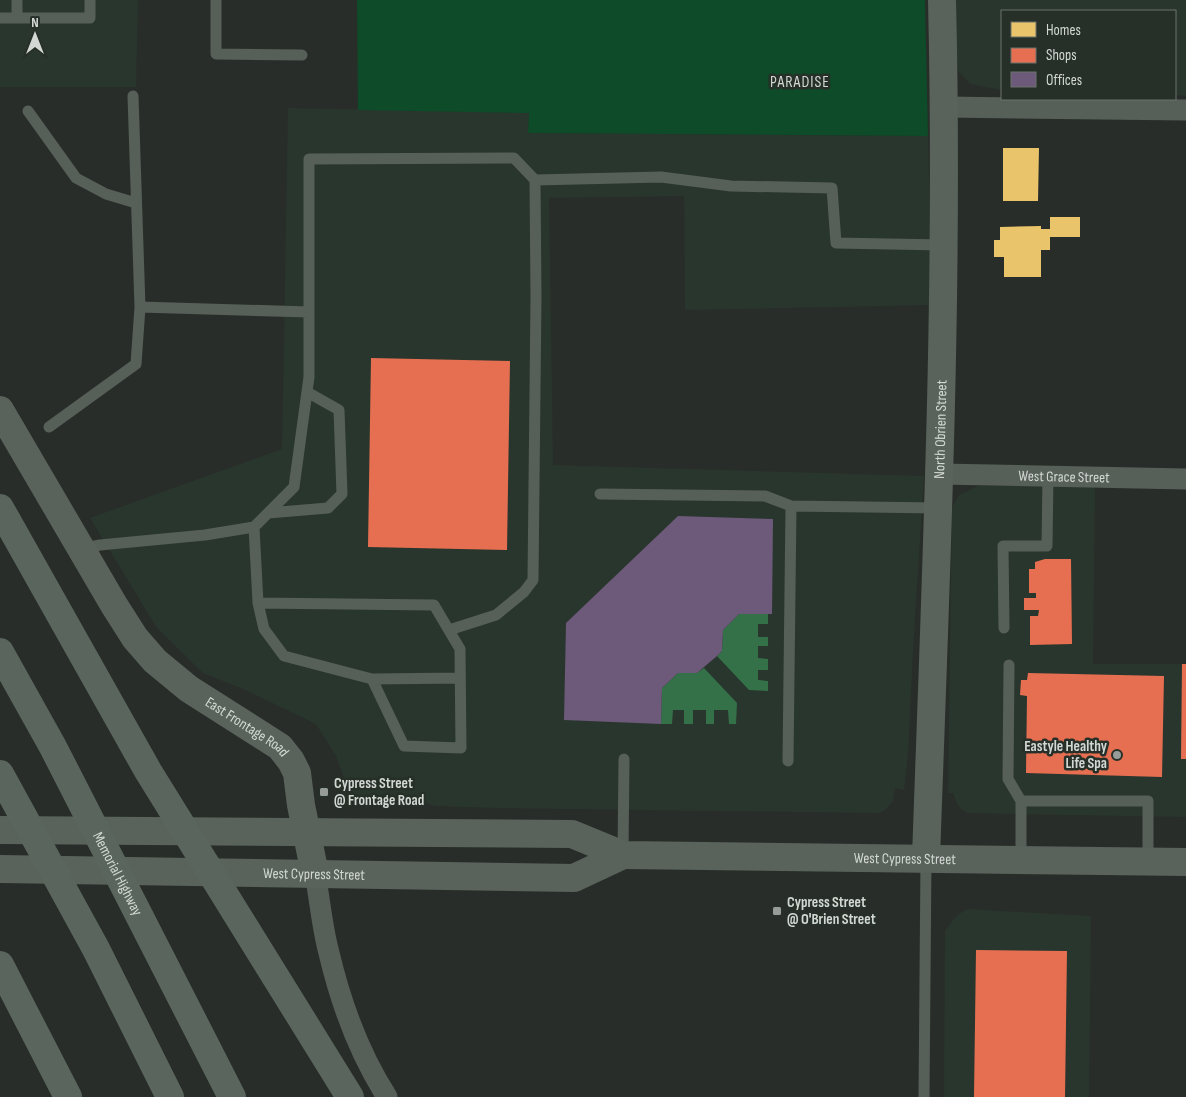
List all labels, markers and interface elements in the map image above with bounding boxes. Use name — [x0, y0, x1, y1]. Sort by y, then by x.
north arrow — [10, 10, 60, 60]
legend — [1001, 10, 1176, 100]
text: N — [31, 14, 39, 31]
text: Homes — [1046, 21, 1081, 40]
text: Shops — [1046, 46, 1077, 65]
text: Offices — [1046, 71, 1082, 90]
district label: PARADISE — [770, 73, 830, 92]
street label: North Obrien Street — [930, 379, 951, 479]
street label: West Grace Street — [1018, 466, 1110, 487]
street label: East Frontage Road — [202, 692, 293, 761]
place label: Eastyle Healthy Life Spa — [1024, 737, 1108, 773]
marker: Eastyle Healthy Life Spa — [1111, 749, 1123, 761]
place label: Cypress Street @ Frontage Road — [334, 774, 424, 810]
marker: Cypress Street @ Frontage Road — [318, 786, 330, 798]
street label: Memorial Highway — [88, 829, 147, 919]
street label: West Cypress Street — [854, 848, 956, 869]
street label: West Cypress Street — [263, 864, 366, 884]
place label: Cypress Street @ O'Brien Street — [787, 893, 876, 929]
marker: Cypress Street @ O'Brien Street — [771, 905, 783, 917]

